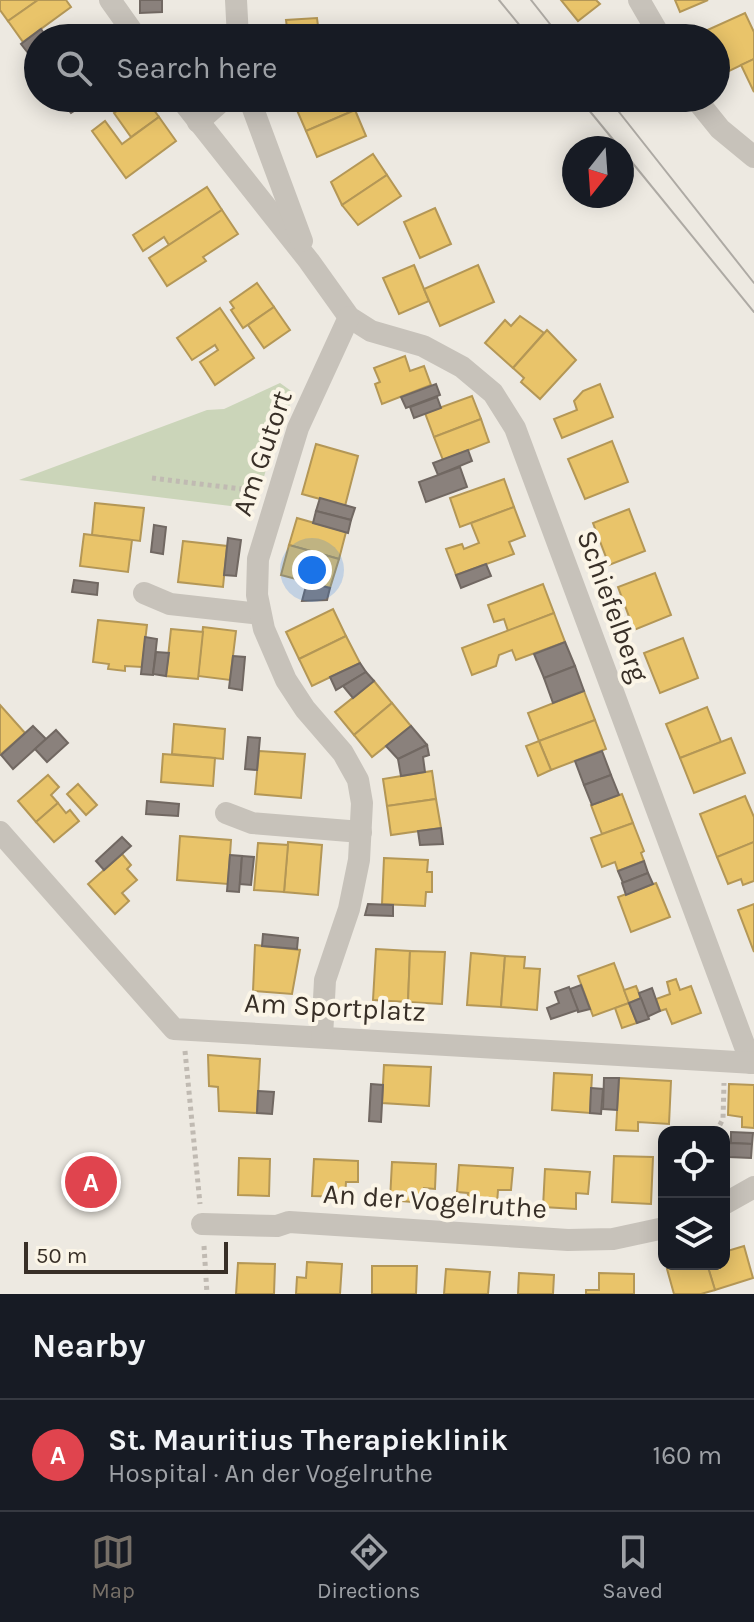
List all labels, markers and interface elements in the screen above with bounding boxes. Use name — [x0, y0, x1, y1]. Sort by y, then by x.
search box — [24, 24, 730, 112]
icon: search — [52, 46, 96, 90]
text: Search here — [116, 50, 277, 86]
north arrow — [562, 136, 634, 208]
street label: Am Gutort — [225, 386, 299, 520]
street label: Schiefelberg — [570, 526, 656, 687]
your location — [292, 550, 332, 590]
street label: Am Sportplatz — [243, 986, 427, 1028]
map controls — [658, 1126, 730, 1270]
button: locate — [658, 1126, 730, 1198]
pin: A — [65, 1152, 117, 1212]
street label: An der Vogelruthe — [322, 1177, 548, 1225]
button: layers — [658, 1198, 730, 1270]
scale bar — [24, 1238, 228, 1274]
text: 50 m — [36, 1243, 87, 1269]
text: Nearby — [32, 1326, 146, 1366]
text: St. Mauritius Therapieklinik — [108, 1422, 508, 1458]
text: A — [50, 1440, 66, 1471]
text: 160 m — [653, 1440, 722, 1471]
text: Hospital · An der Vogelruthe — [108, 1458, 433, 1489]
tab: Map — [91, 1530, 135, 1604]
tab: Directions — [317, 1530, 420, 1604]
tab: Saved — [602, 1530, 663, 1604]

